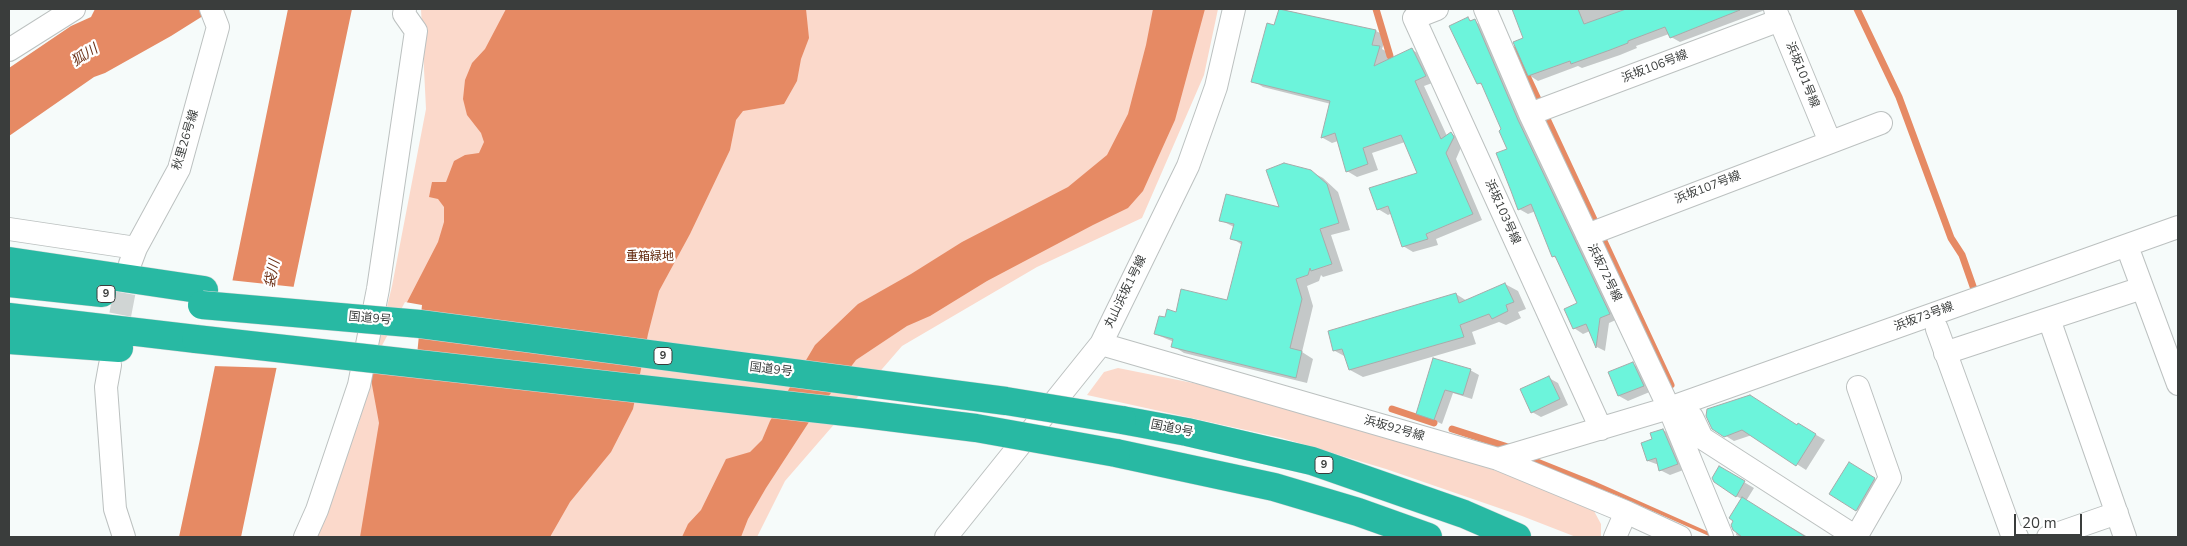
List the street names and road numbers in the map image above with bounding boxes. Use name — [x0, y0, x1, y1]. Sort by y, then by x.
street label: 浜坂101号線 — [1782, 40, 1822, 110]
street label: 浜坂106号線 — [1620, 48, 1690, 86]
street label: 秋里26号線 — [170, 108, 202, 172]
street label: 浜坂107号線 — [1673, 169, 1743, 207]
street label: 浜坂103号線 — [1481, 177, 1523, 247]
street label: 浜坂72号線 — [1584, 242, 1624, 304]
street label: 丸山浜坂1号線 — [1102, 253, 1150, 331]
road number: 9 — [97, 286, 115, 302]
street label: 浜坂73号線 — [1892, 300, 1956, 334]
street label: 国道9号 — [348, 310, 392, 328]
road number: 9 — [654, 348, 672, 364]
street label: 国道9号 — [749, 360, 793, 380]
street label: 浜坂92号線 — [1362, 413, 1426, 445]
street label: 国道9号 — [1149, 418, 1195, 440]
road number: 9 — [1315, 456, 1333, 474]

